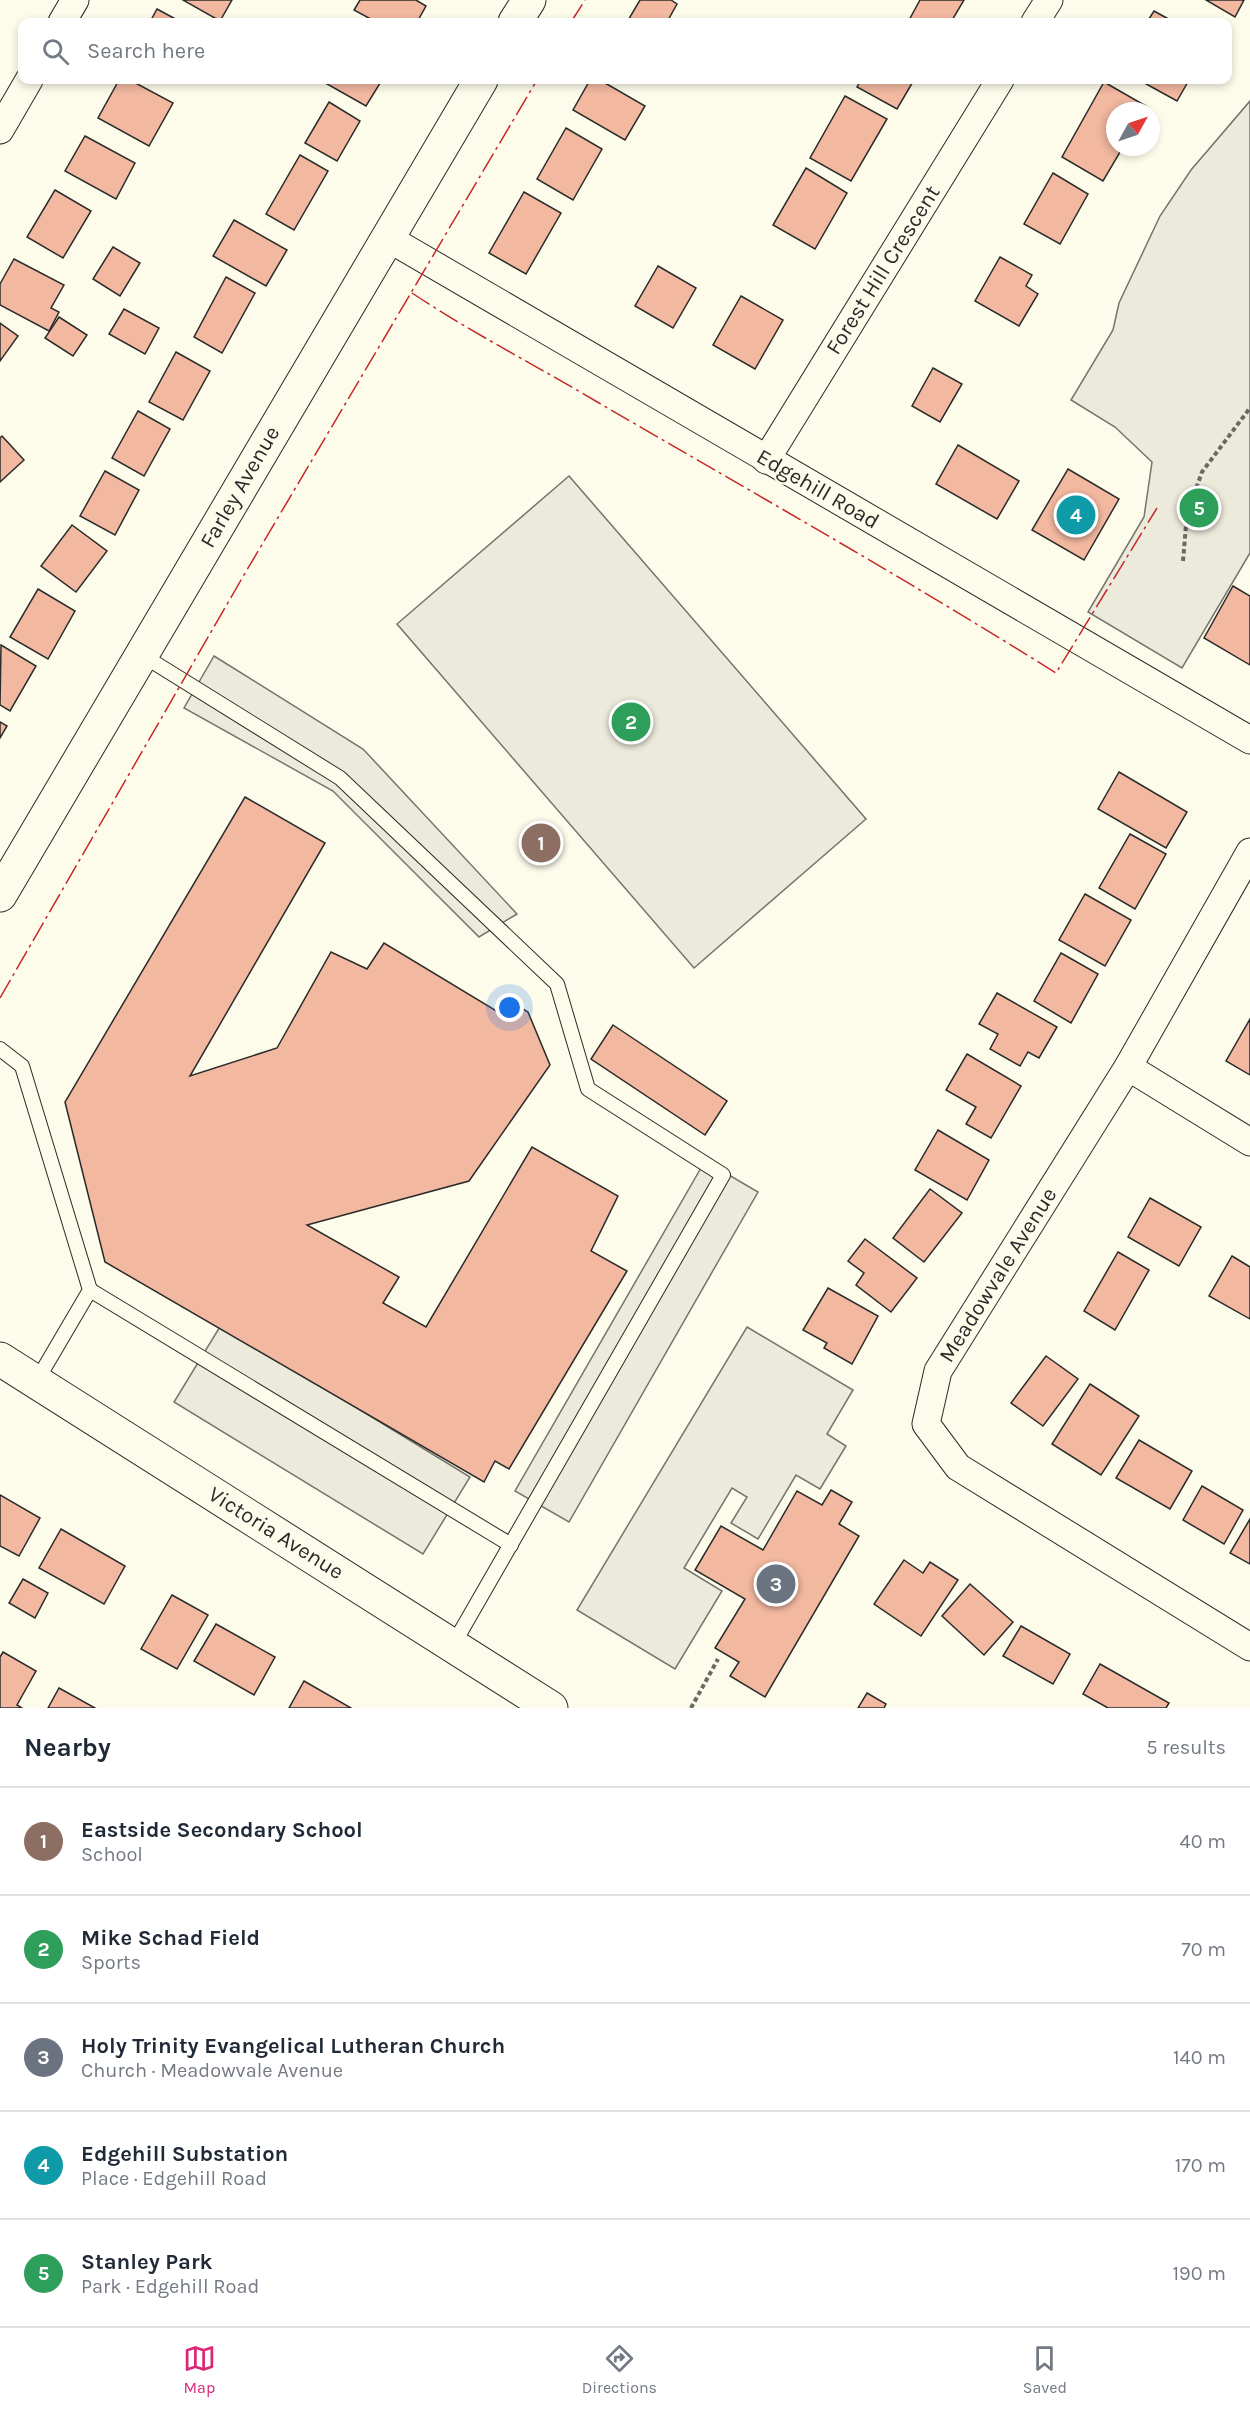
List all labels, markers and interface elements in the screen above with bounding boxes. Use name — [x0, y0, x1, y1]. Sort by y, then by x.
search box — [18, 18, 1232, 84]
icon: search — [39, 35, 72, 68]
text: Search here — [87, 38, 205, 64]
north arrow — [1106, 102, 1160, 156]
street label: Forest Hill Crescent — [820, 181, 946, 359]
street label: Farley Avenue — [195, 421, 285, 553]
street label: Edgehill Road — [752, 443, 884, 535]
pin: 5 — [1180, 486, 1218, 530]
pin: 4 — [1056, 492, 1096, 538]
pin: 2 — [612, 700, 650, 744]
pin: 1 — [522, 820, 560, 866]
your location — [495, 993, 524, 1022]
street label: Meadowvale Avenue — [934, 1183, 1062, 1367]
street label: Victoria Avenue — [203, 1481, 349, 1585]
pin: 3 — [756, 1562, 796, 1606]
text: Nearby — [24, 1732, 111, 1763]
text: 5 results — [1146, 1736, 1226, 1759]
text: Eastside Secondary School — [81, 1817, 363, 1843]
text: 1 — [40, 1830, 47, 1853]
text: 40 m — [1180, 1830, 1226, 1853]
text: School — [81, 1843, 143, 1866]
text: Mike Schad Field — [81, 1925, 260, 1951]
text: 2 — [37, 1938, 50, 1961]
text: 70 m — [1181, 1938, 1226, 1961]
text: Sports — [81, 1951, 141, 1974]
text: Holy Trinity Evangelical Lutheran Church — [81, 2033, 505, 2059]
text: 3 — [37, 2046, 50, 2069]
text: 140 m — [1173, 2046, 1226, 2069]
text: Church · Meadowvale Avenue — [81, 2059, 343, 2082]
text: Edgehill Substation — [81, 2141, 288, 2167]
text: 4 — [38, 2154, 49, 2177]
text: 170 m — [1175, 2154, 1226, 2177]
text: Place · Edgehill Road — [81, 2167, 267, 2190]
text: Stanley Park — [81, 2249, 213, 2275]
text: 5 — [38, 2262, 49, 2285]
text: 190 m — [1172, 2262, 1226, 2285]
text: Park · Edgehill Road — [81, 2275, 259, 2298]
tab: Map — [183, 2342, 216, 2397]
tab: Directions — [582, 2342, 657, 2397]
tab: Saved — [1023, 2342, 1067, 2397]

